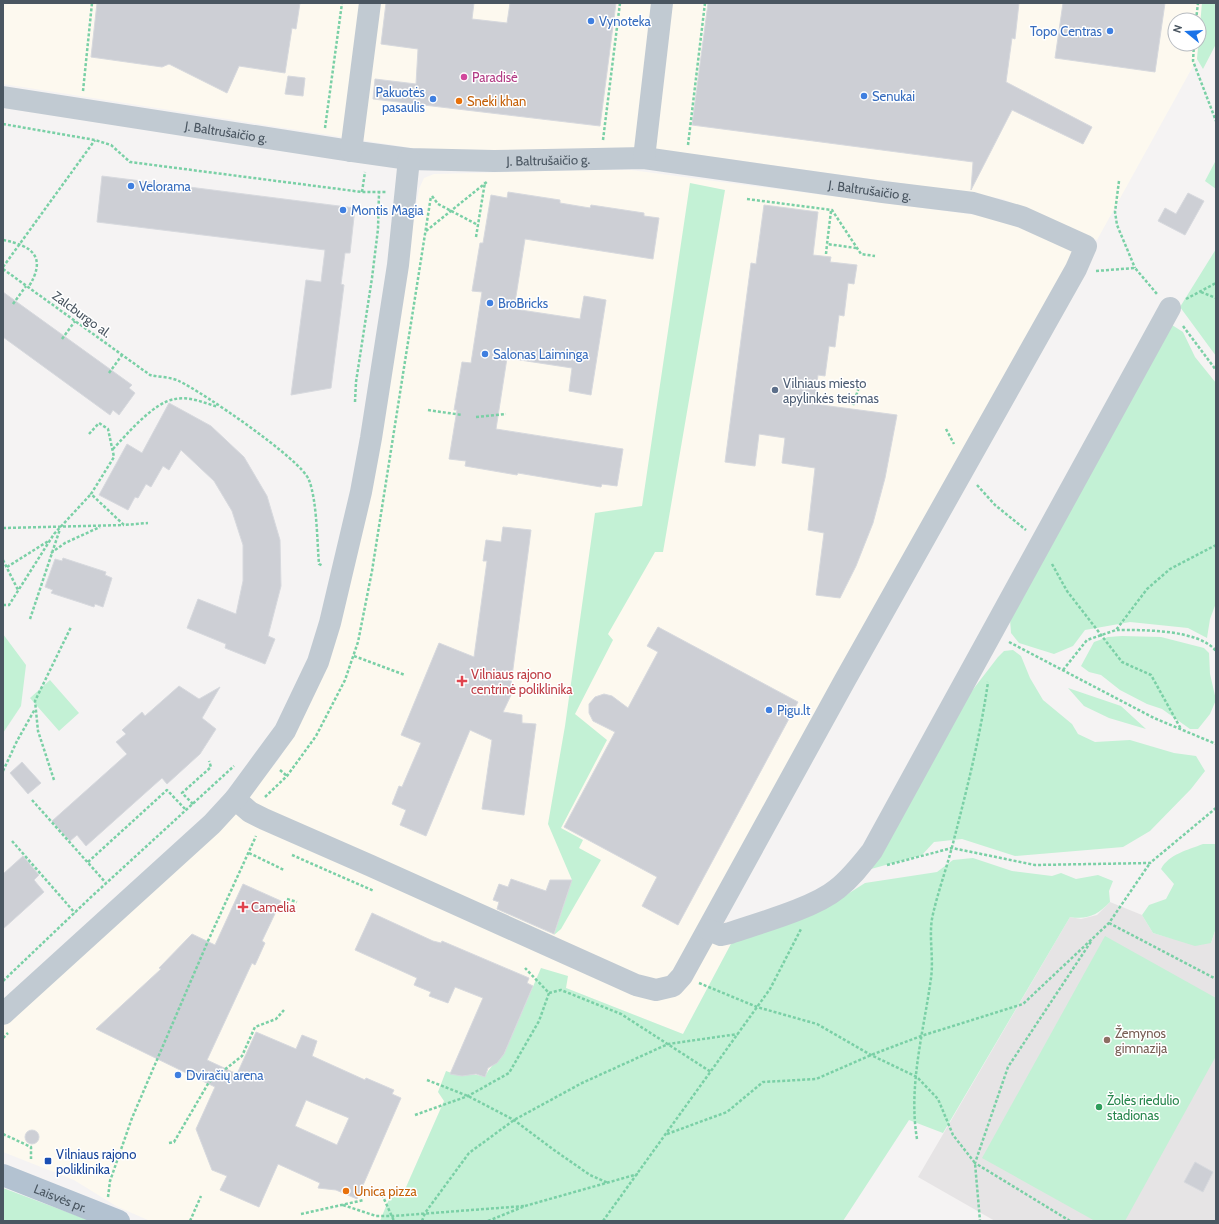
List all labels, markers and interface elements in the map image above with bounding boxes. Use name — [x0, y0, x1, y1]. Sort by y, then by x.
north arrow — [1167, 12, 1207, 52]
place label: Vynoteka — [599, 13, 651, 29]
marker: Vynoteka — [586, 16, 596, 26]
place label: Topo Centras — [1030, 23, 1103, 39]
text: N — [1170, 23, 1185, 35]
marker: Topo Centras — [1105, 26, 1115, 36]
place label: Paradisė — [472, 69, 518, 85]
marker: Paradisė — [459, 72, 469, 82]
place label: Pakuotės pasaulis — [375, 84, 426, 115]
place label: Senukai — [872, 88, 915, 104]
marker: Senukai — [859, 91, 869, 101]
place label: Sneki khan — [467, 93, 526, 109]
marker: Pakuotės pasaulis — [428, 94, 438, 104]
marker: Sneki khan — [454, 96, 464, 106]
street label: J. Baltrušaičio g. — [183, 117, 269, 146]
street label: J. Baltrušaičio g. — [505, 151, 591, 169]
street label: J. Baltrušaičio g. — [826, 176, 913, 203]
place label: Velorama — [139, 178, 192, 194]
marker: Velorama — [126, 181, 136, 191]
place label: Montis Magia — [351, 202, 424, 218]
marker: Montis Magia — [338, 205, 348, 215]
street label: Zalcburgo al. — [49, 287, 115, 341]
place label: BroBricks — [498, 295, 549, 311]
marker: BroBricks — [485, 298, 495, 308]
place label: Salonas Laiminga — [493, 346, 589, 362]
marker: Salonas Laiminga — [480, 349, 490, 359]
place label: Vilniaus miesto apylinkės teismas — [783, 375, 880, 406]
marker: Vilniaus miesto apylinkės teismas — [770, 385, 780, 395]
place label: Vilniaus rajono centrinė poliklinika — [471, 666, 573, 697]
marker: Vilniaus rajono centrinė poliklinika — [456, 675, 468, 687]
place label: Pigu.lt — [777, 702, 811, 718]
marker: Pigu.lt — [764, 705, 774, 715]
place label: Camelia — [251, 899, 296, 915]
marker: Camelia — [238, 902, 248, 912]
place label: Žemynos gimnazija — [1115, 1024, 1168, 1057]
marker: Žemynos gimnazija — [1102, 1035, 1112, 1045]
place label: Dviračių arena — [186, 1067, 264, 1083]
marker: Dviračių arena — [173, 1070, 183, 1080]
place label: Žolės riedulio stadionas — [1107, 1091, 1179, 1123]
marker: Žolės riedulio stadionas — [1094, 1102, 1104, 1112]
place label: Vilniaus rajono poliklinika — [56, 1146, 136, 1177]
marker: Vilniaus rajono poliklinika — [43, 1156, 53, 1166]
street label: Laisvės pr. — [32, 1180, 90, 1216]
place label: Unica pizza — [354, 1183, 418, 1199]
marker: Unica pizza — [341, 1186, 351, 1196]

